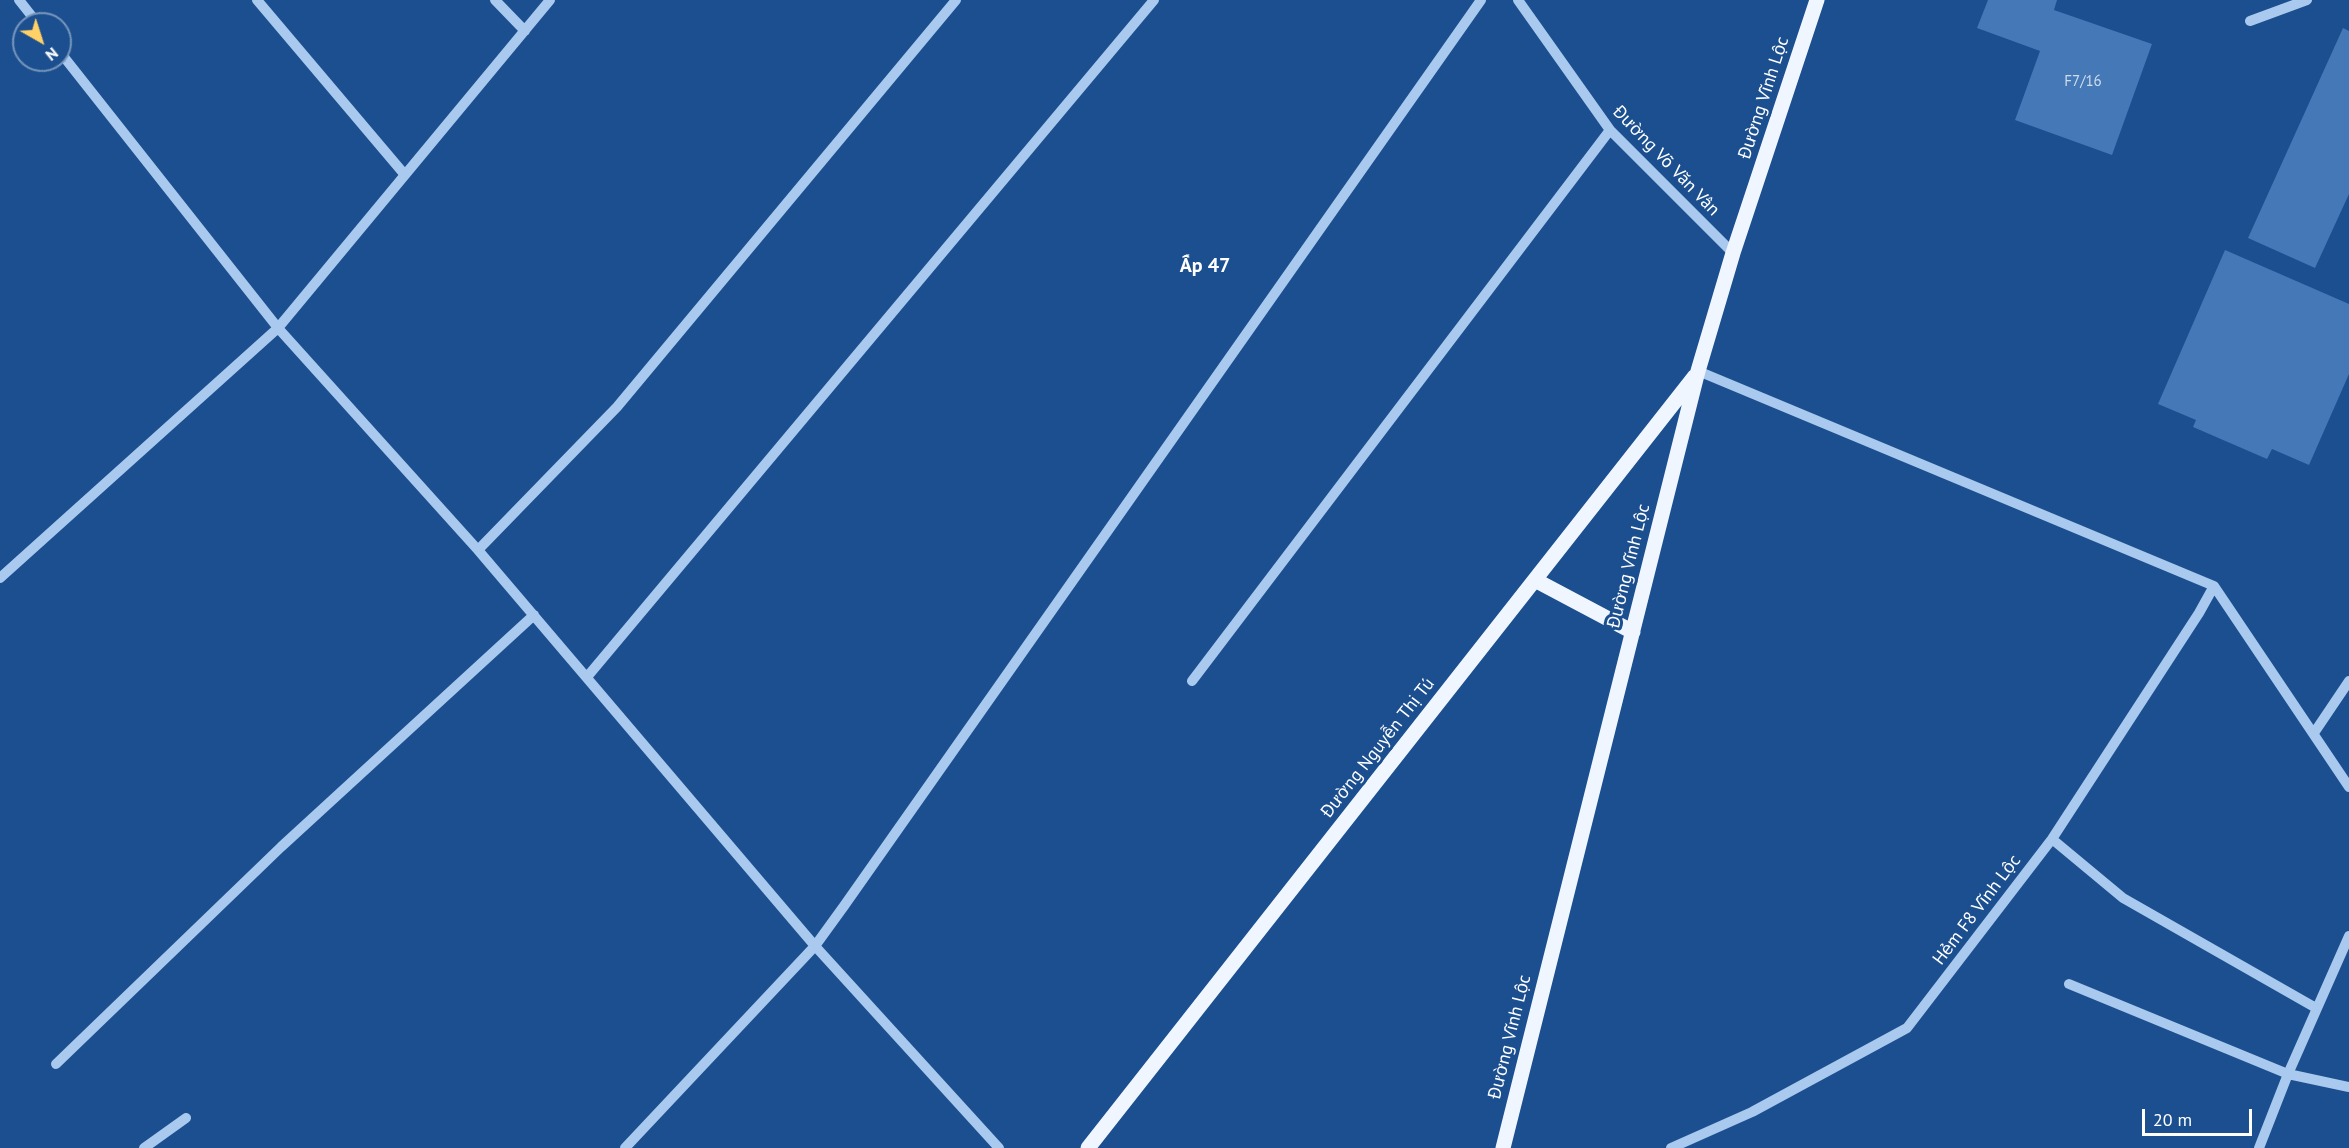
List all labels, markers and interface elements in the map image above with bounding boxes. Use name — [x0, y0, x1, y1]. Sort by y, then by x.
north arrow — [12, 12, 72, 72]
street label: Đường Vĩnh Lộc — [1734, 34, 1794, 162]
text: N — [42, 43, 62, 66]
house number: F7/16 — [2064, 73, 2102, 91]
street label: Đường Võ Văn Vân — [1608, 101, 1724, 221]
district label: Ấp 47 — [1180, 254, 1230, 278]
street label: Đường Vĩnh Lộc — [1603, 502, 1655, 630]
street label: Đường Nguyễn Thị Tú — [1317, 674, 1439, 822]
street label: Hẻm F8 Vĩnh Lộc — [1928, 851, 2026, 969]
street label: Đường Vĩnh Lộc — [1484, 973, 1536, 1101]
scale bar — [2145, 1097, 2254, 1135]
text: 20 m — [2153, 1108, 2192, 1131]

